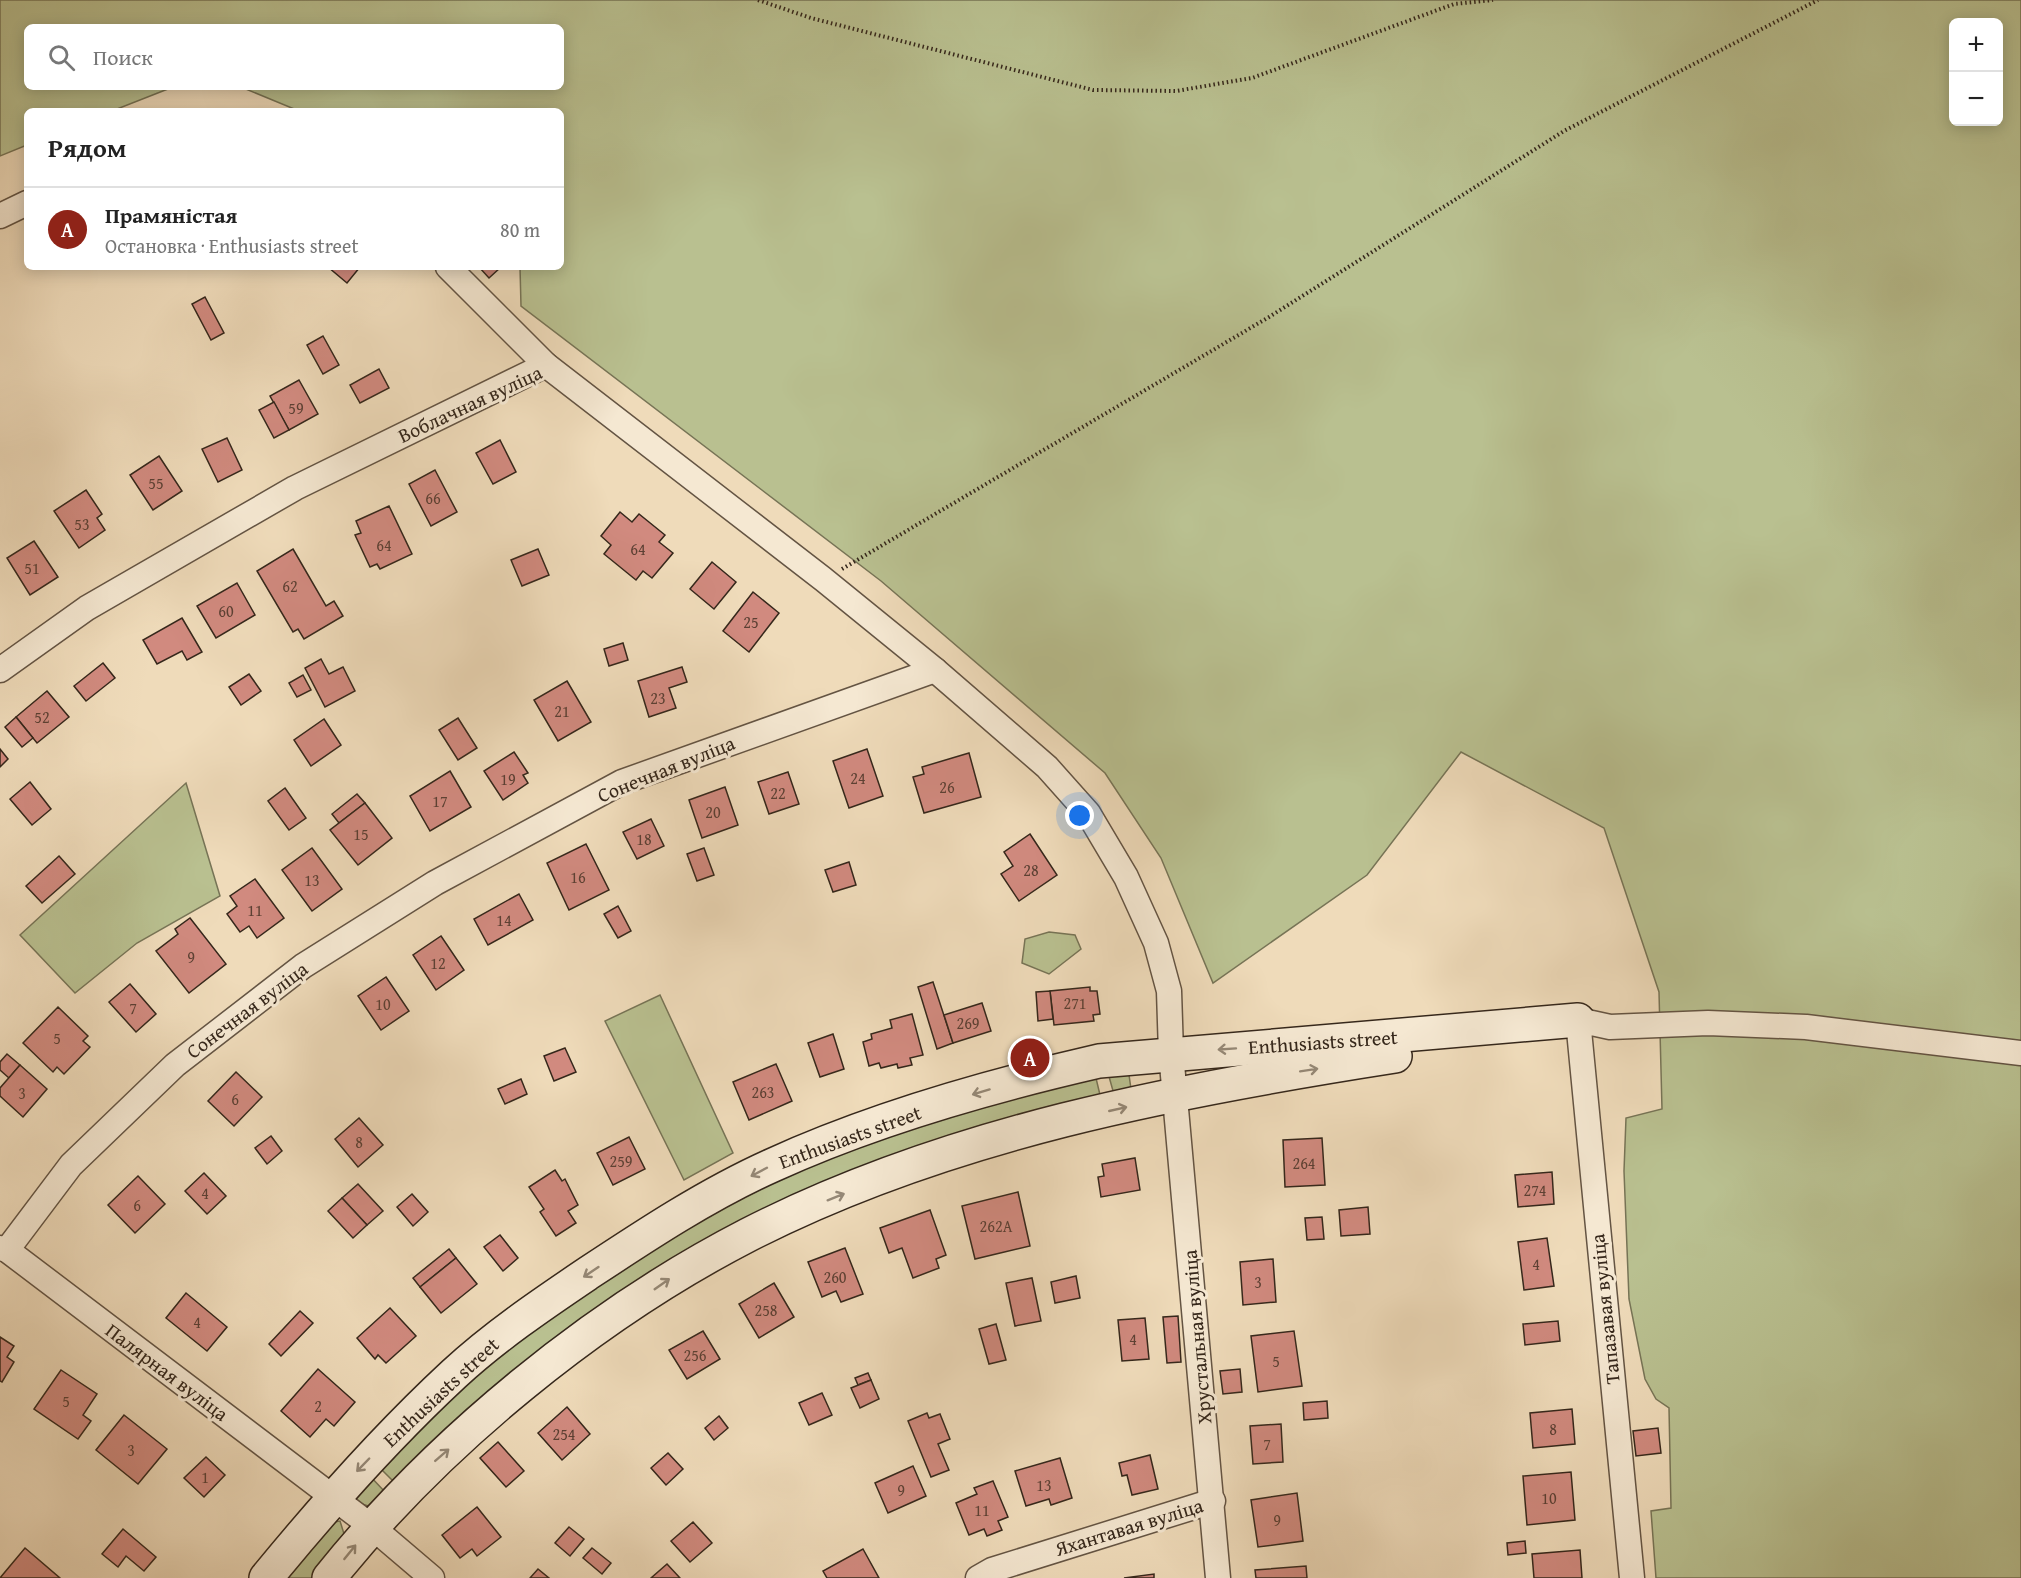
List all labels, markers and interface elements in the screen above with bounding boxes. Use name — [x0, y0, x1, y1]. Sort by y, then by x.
map controls — [1949, 18, 2003, 126]
button: + — [1949, 18, 2003, 72]
search box — [24, 24, 564, 90]
icon: search — [45, 41, 78, 74]
text: Поиск — [93, 41, 153, 73]
button: − — [1949, 72, 2003, 126]
text: Рядом — [48, 128, 126, 167]
text: Прамяністая — [105, 199, 237, 231]
text: A — [61, 215, 74, 244]
text: 80 m — [500, 215, 540, 244]
text: Остановка · Enthusiasts street — [105, 231, 358, 260]
street label: Воблачная вуліца — [393, 357, 547, 450]
house number: 59 — [288, 396, 304, 420]
house number: 55 — [148, 471, 164, 495]
house number: 66 — [425, 486, 441, 510]
house number: 53 — [74, 512, 90, 536]
house number: 64 — [376, 533, 392, 557]
house number: 64 — [630, 537, 646, 561]
house number: 51 — [24, 556, 40, 580]
house number: 62 — [282, 574, 298, 598]
house number: 60 — [218, 599, 234, 623]
house number: 25 — [743, 610, 759, 634]
house number: 23 — [650, 686, 666, 710]
house number: 21 — [554, 699, 570, 723]
house number: 52 — [34, 705, 50, 729]
street label: Сонечная вуліца — [593, 728, 739, 809]
house number: 24 — [850, 766, 866, 790]
house number: 19 — [500, 767, 516, 791]
house number: 26 — [939, 775, 955, 799]
house number: 22 — [770, 781, 786, 805]
house number: 17 — [432, 789, 448, 813]
house number: 20 — [705, 800, 721, 824]
your location — [1065, 801, 1094, 830]
house number: 15 — [353, 822, 369, 846]
house number: 18 — [636, 827, 652, 851]
house number: 28 — [1023, 858, 1039, 882]
house number: 16 — [570, 865, 586, 889]
house number: 13 — [304, 868, 320, 892]
house number: 11 — [247, 898, 263, 922]
house number: 14 — [496, 908, 512, 932]
house number: 9 — [187, 945, 195, 969]
house number: 12 — [430, 951, 446, 975]
street label: Сонечная вуліца — [180, 954, 314, 1065]
house number: 271 — [1063, 991, 1087, 1015]
house number: 10 — [375, 992, 391, 1016]
house number: 7 — [129, 996, 137, 1020]
house number: 269 — [956, 1011, 980, 1035]
street label: Enthusiasts street — [1247, 1022, 1399, 1061]
house number: 5 — [53, 1026, 61, 1050]
pin: A — [1010, 1036, 1050, 1080]
one-way arrow — [1217, 1044, 1237, 1055]
one-way arrow — [1298, 1064, 1318, 1075]
house number: 263 — [751, 1080, 775, 1104]
house number: 3 — [18, 1081, 26, 1105]
house number: 6 — [231, 1087, 239, 1111]
one-way arrow — [972, 1087, 991, 1098]
street label: Enthusiasts street — [775, 1097, 925, 1176]
one-way arrow — [1108, 1103, 1127, 1115]
house number: 8 — [355, 1130, 363, 1154]
house number: 259 — [609, 1149, 633, 1173]
house number: 264 — [1292, 1151, 1316, 1175]
one-way arrow — [750, 1167, 768, 1178]
house number: 274 — [1523, 1178, 1547, 1202]
house number: 4 — [201, 1181, 209, 1205]
one-way arrow — [826, 1191, 845, 1202]
house number: 6 — [133, 1193, 141, 1217]
house number: 262А — [980, 1214, 1013, 1238]
street label: Тапазавая вуліца — [1582, 1232, 1627, 1386]
street label: Хрустальная вуліца — [1174, 1248, 1219, 1425]
house number: 4 — [1532, 1252, 1540, 1276]
one-way arrow — [582, 1265, 599, 1278]
house number: 260 — [823, 1265, 847, 1289]
house number: 3 — [1254, 1270, 1262, 1294]
one-way arrow — [654, 1278, 670, 1290]
house number: 258 — [754, 1298, 778, 1322]
house number: 4 — [193, 1310, 201, 1334]
street label: Палярная вуліца — [100, 1316, 235, 1428]
house number: 4 — [1129, 1327, 1137, 1351]
street label: Enthusiasts street — [376, 1330, 505, 1453]
house number: 256 — [683, 1343, 707, 1367]
house number: 5 — [1272, 1349, 1280, 1373]
house number: 5 — [62, 1389, 70, 1413]
house number: 2 — [314, 1394, 322, 1418]
house number: 8 — [1549, 1417, 1557, 1441]
house number: 254 — [552, 1422, 576, 1446]
house number: 7 — [1263, 1432, 1271, 1456]
house number: 3 — [127, 1438, 135, 1462]
one-way arrow — [434, 1448, 449, 1462]
one-way arrow — [356, 1457, 370, 1472]
house number: 1 — [201, 1465, 209, 1489]
house number: 13 — [1036, 1473, 1052, 1497]
house number: 9 — [897, 1478, 905, 1502]
house number: 10 — [1541, 1486, 1557, 1510]
street label: Яхантавая вуліца — [1050, 1490, 1207, 1563]
house number: 11 — [974, 1498, 990, 1522]
house number: 9 — [1273, 1508, 1281, 1532]
one-way arrow — [344, 1544, 357, 1560]

